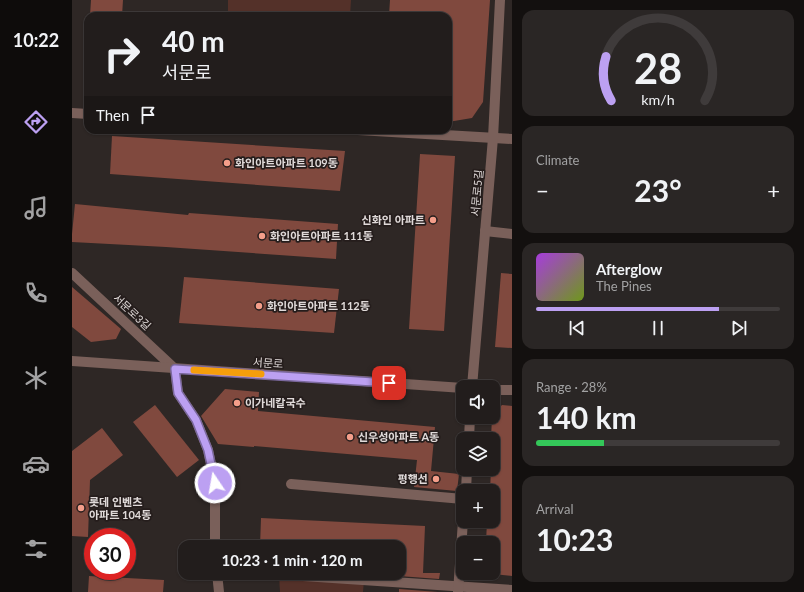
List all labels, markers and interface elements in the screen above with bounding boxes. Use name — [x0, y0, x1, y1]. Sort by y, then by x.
text: 40 m — [162, 24, 225, 58]
icon: right — [96, 28, 148, 80]
text: 10:22 — [13, 29, 59, 51]
text: 28 — [634, 43, 682, 93]
text: 서문로 — [162, 61, 212, 83]
text: km/h — [641, 91, 675, 108]
icon: arrive — [137, 104, 159, 126]
text: Then — [96, 106, 129, 124]
icon: directions — [22, 108, 50, 136]
text: Climate — [536, 152, 579, 168]
place label: 화인아트아파트 109동 — [235, 156, 338, 169]
marker: 화인아트아파트 109동 — [222, 158, 232, 168]
street label: 서문로5길 — [468, 169, 485, 217]
text: 23° — [634, 172, 682, 208]
text: − — [536, 177, 549, 204]
text: + — [767, 177, 780, 204]
icon: music — [22, 194, 50, 222]
place label: 신화인 아파트 — [362, 213, 425, 226]
marker: 신화인 아파트 — [428, 215, 438, 225]
place label: 화인아트아파트 111동 — [270, 229, 373, 242]
marker: 화인아트아파트 111동 — [257, 231, 267, 241]
text: Afterglow — [596, 260, 662, 278]
text: The Pines — [596, 278, 652, 294]
icon: phone — [22, 279, 50, 307]
street label: 서문로3길 — [111, 291, 154, 332]
place label: 화인아트아파트 112동 — [267, 299, 370, 312]
marker: 화인아트아파트 112동 — [254, 301, 264, 311]
icon: previous — [566, 317, 588, 339]
icon: pause — [647, 317, 669, 339]
icon: next — [728, 317, 750, 339]
street label: 서문로 — [252, 355, 284, 370]
icon: climate — [22, 364, 50, 392]
pin — [372, 366, 406, 400]
icon: arrive — [378, 372, 400, 394]
text: Range · 28% — [536, 379, 607, 395]
map controls — [456, 380, 500, 580]
button: sound — [456, 380, 500, 424]
place label: 이가네칼국수 — [245, 396, 306, 409]
marker: 이가네칼국수 — [232, 398, 242, 408]
text: 140 km — [536, 399, 637, 435]
place label: 신우성아파트 A동 — [358, 430, 439, 443]
marker: 신우성아파트 A동 — [345, 432, 355, 442]
button: layers — [456, 432, 500, 476]
icon: car — [22, 450, 50, 478]
position arrow — [194, 462, 236, 504]
place label: 평행선 — [398, 472, 428, 485]
marker: 평행선 — [431, 474, 441, 484]
button: + — [456, 484, 500, 528]
place label: 롯데 인벤츠 아파트 104동 — [89, 495, 151, 521]
text: Arrival — [536, 501, 573, 517]
marker: 롯데 인벤츠 아파트 104동 — [76, 503, 86, 513]
text: 10:23 — [536, 521, 613, 557]
speed limit sign: 30 — [84, 528, 136, 580]
icon: filters — [22, 535, 50, 563]
button: − — [456, 536, 500, 580]
text: 10:23 · 1 min · 120 m — [222, 551, 362, 569]

